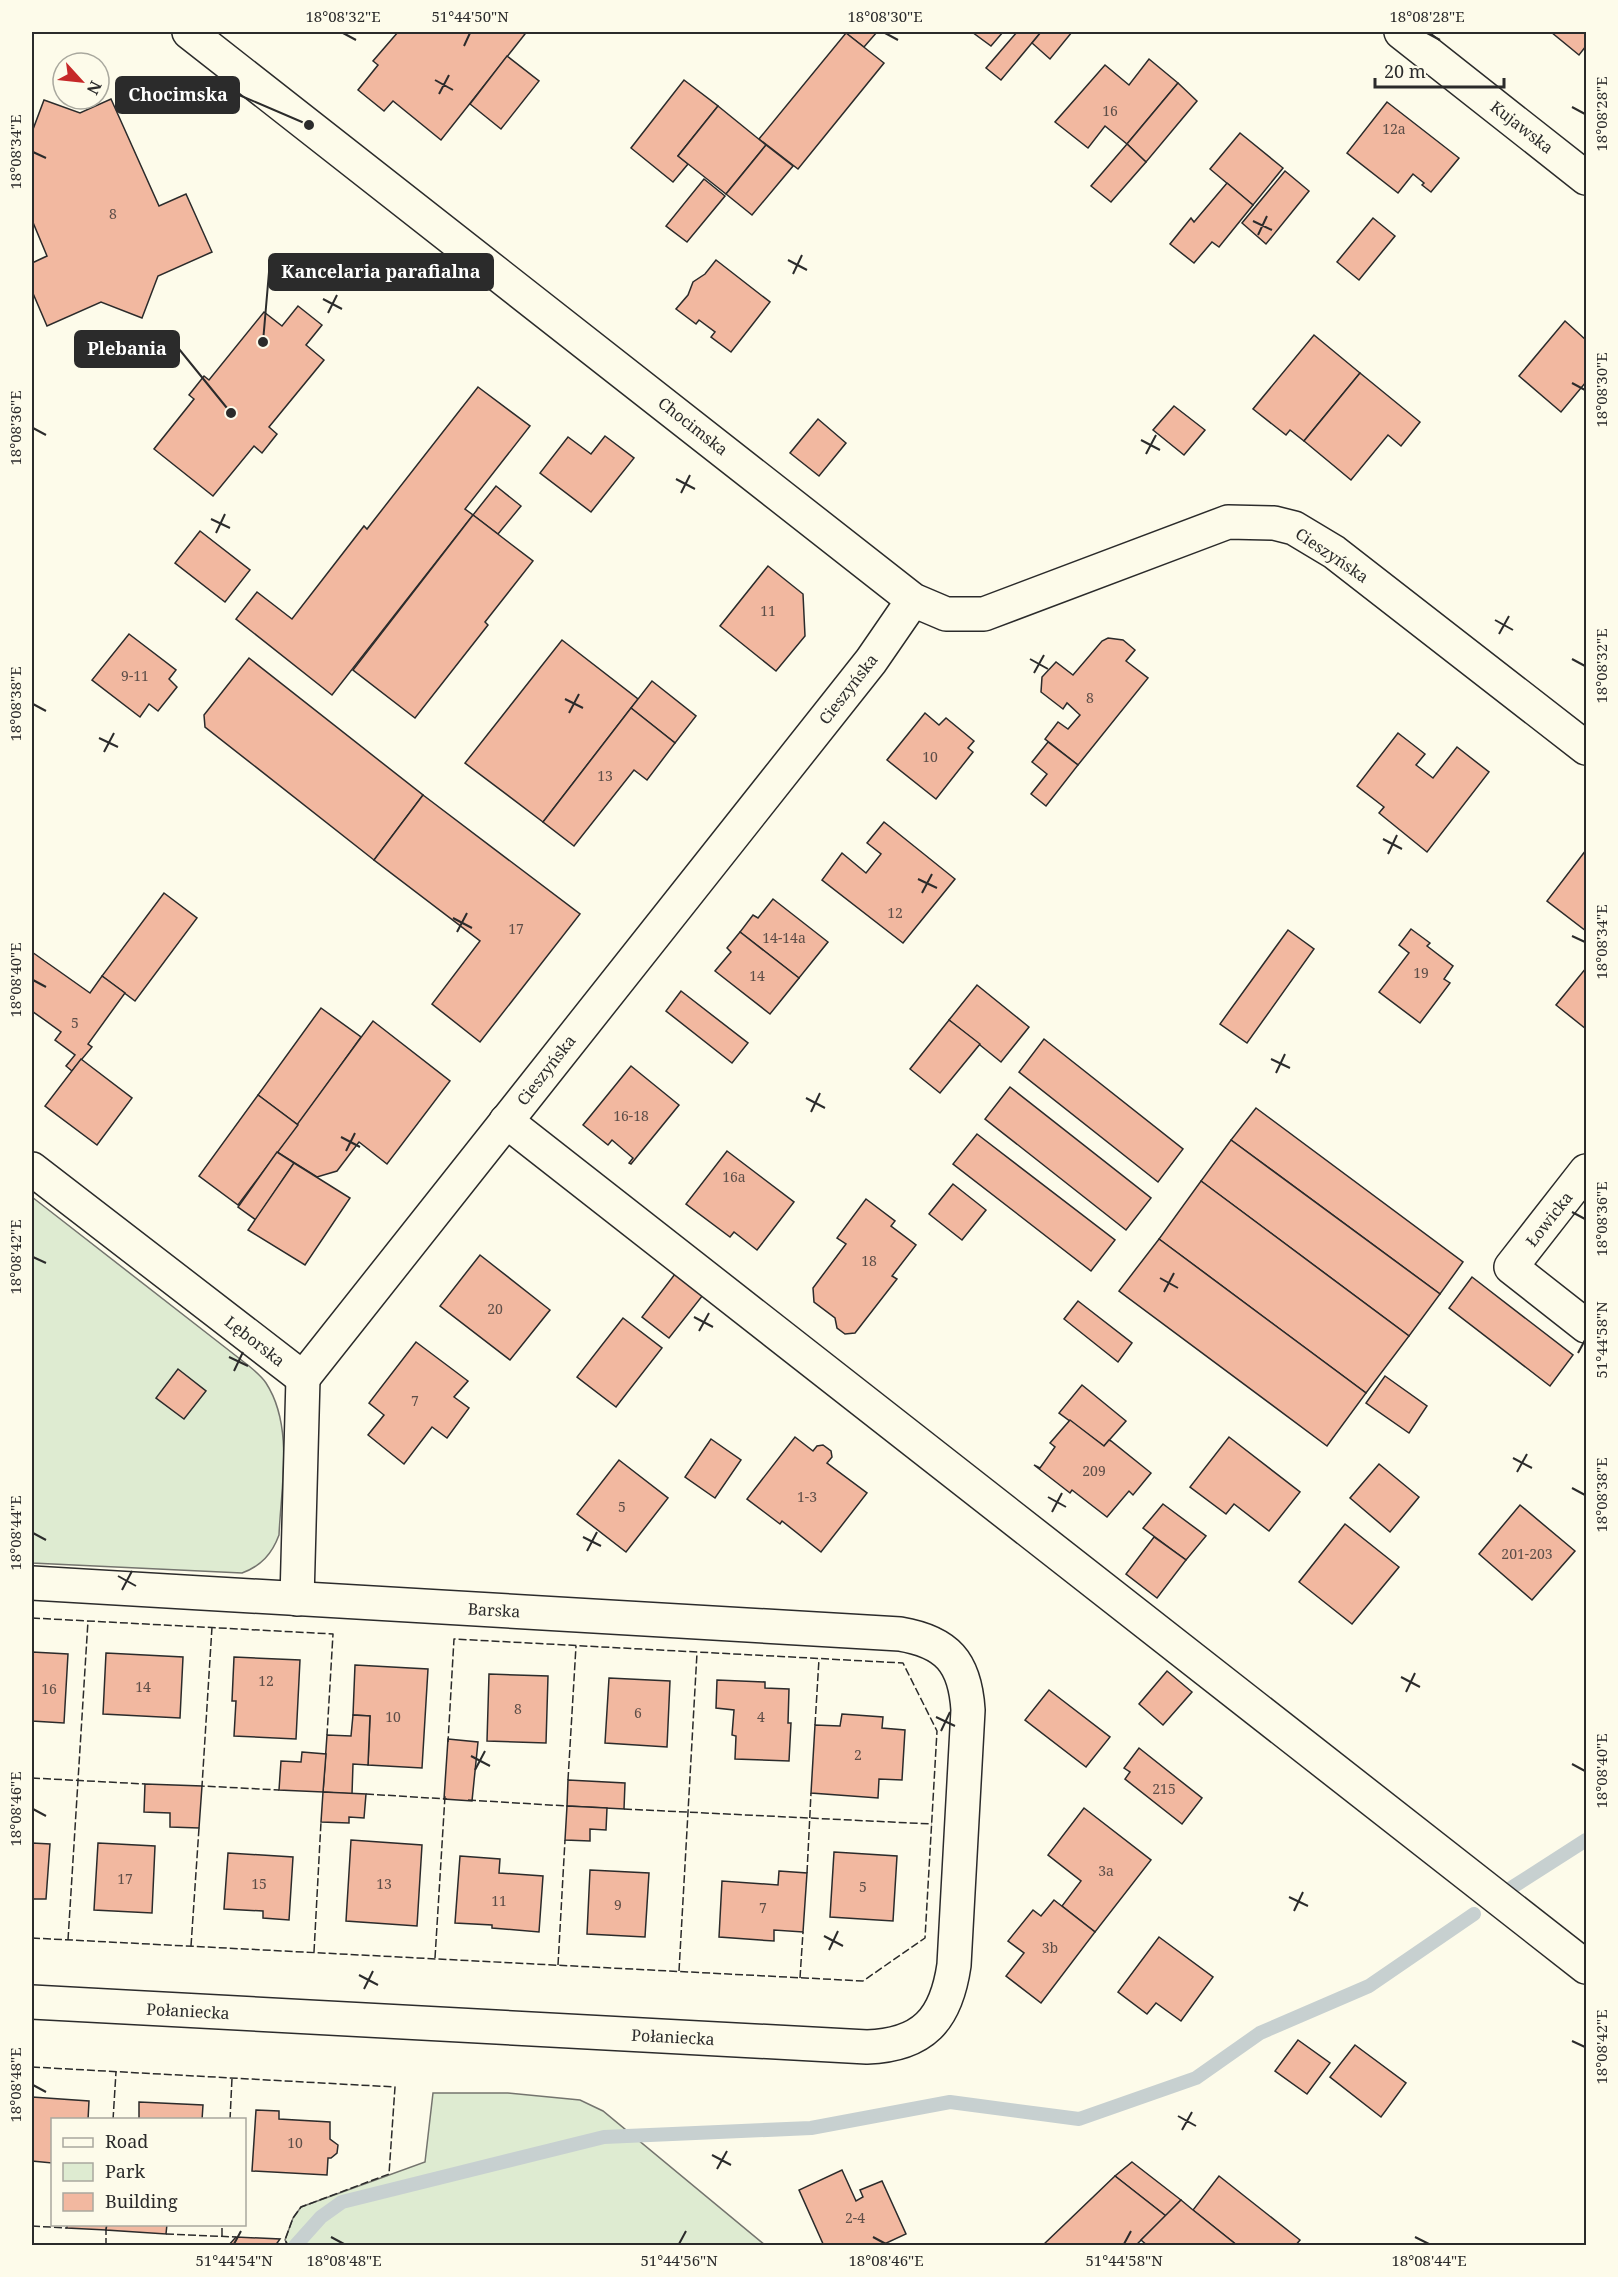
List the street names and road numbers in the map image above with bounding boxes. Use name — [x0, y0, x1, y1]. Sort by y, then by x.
street label: Kujawska — [1486, 95, 1558, 159]
street label: Chocimska — [654, 392, 732, 460]
street label: Cieszyńska — [1291, 522, 1373, 588]
street label: Cieszyńska — [814, 649, 882, 729]
street label: Cieszyńska — [512, 1030, 580, 1110]
street label: Łowicka — [1521, 1187, 1577, 1251]
street label: Lęborska — [220, 1311, 290, 1371]
street label: Barska — [467, 1598, 521, 1622]
street label: Połaniecka — [146, 1998, 230, 2024]
street label: Połaniecka — [631, 2024, 715, 2050]

